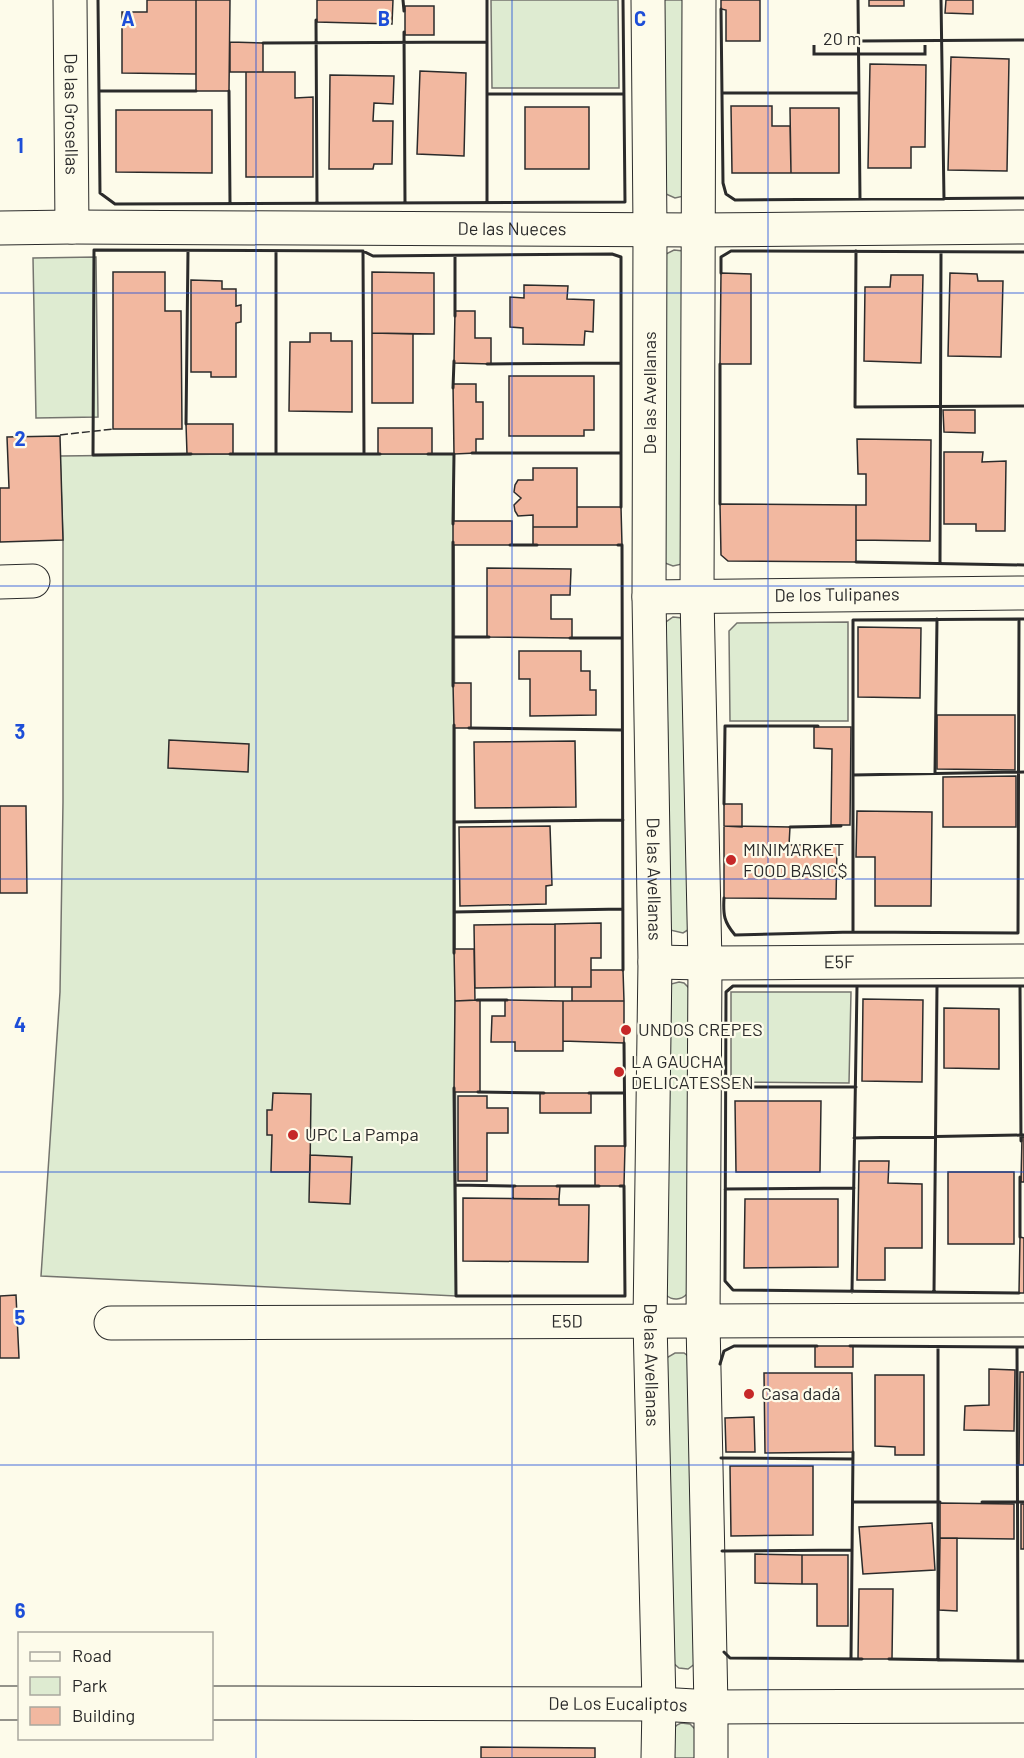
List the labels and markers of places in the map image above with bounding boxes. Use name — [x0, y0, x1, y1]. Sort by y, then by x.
place label: MINIMARKET FOOD BASIC$ — [743, 838, 848, 881]
marker: MINIMARKET FOOD BASIC$ — [724, 853, 738, 867]
place label: UNDOS CREPES — [638, 1018, 763, 1040]
marker: UNDOS CREPES — [619, 1023, 633, 1037]
place label: LA GAUCHA DELICATESSEN — [631, 1050, 754, 1093]
marker: LA GAUCHA DELICATESSEN — [612, 1065, 626, 1079]
place label: UPC La Pampa — [305, 1123, 419, 1145]
marker: UPC La Pampa — [286, 1128, 300, 1142]
place label: Casa dadá — [761, 1382, 841, 1404]
marker: Casa dadá — [742, 1387, 756, 1401]

